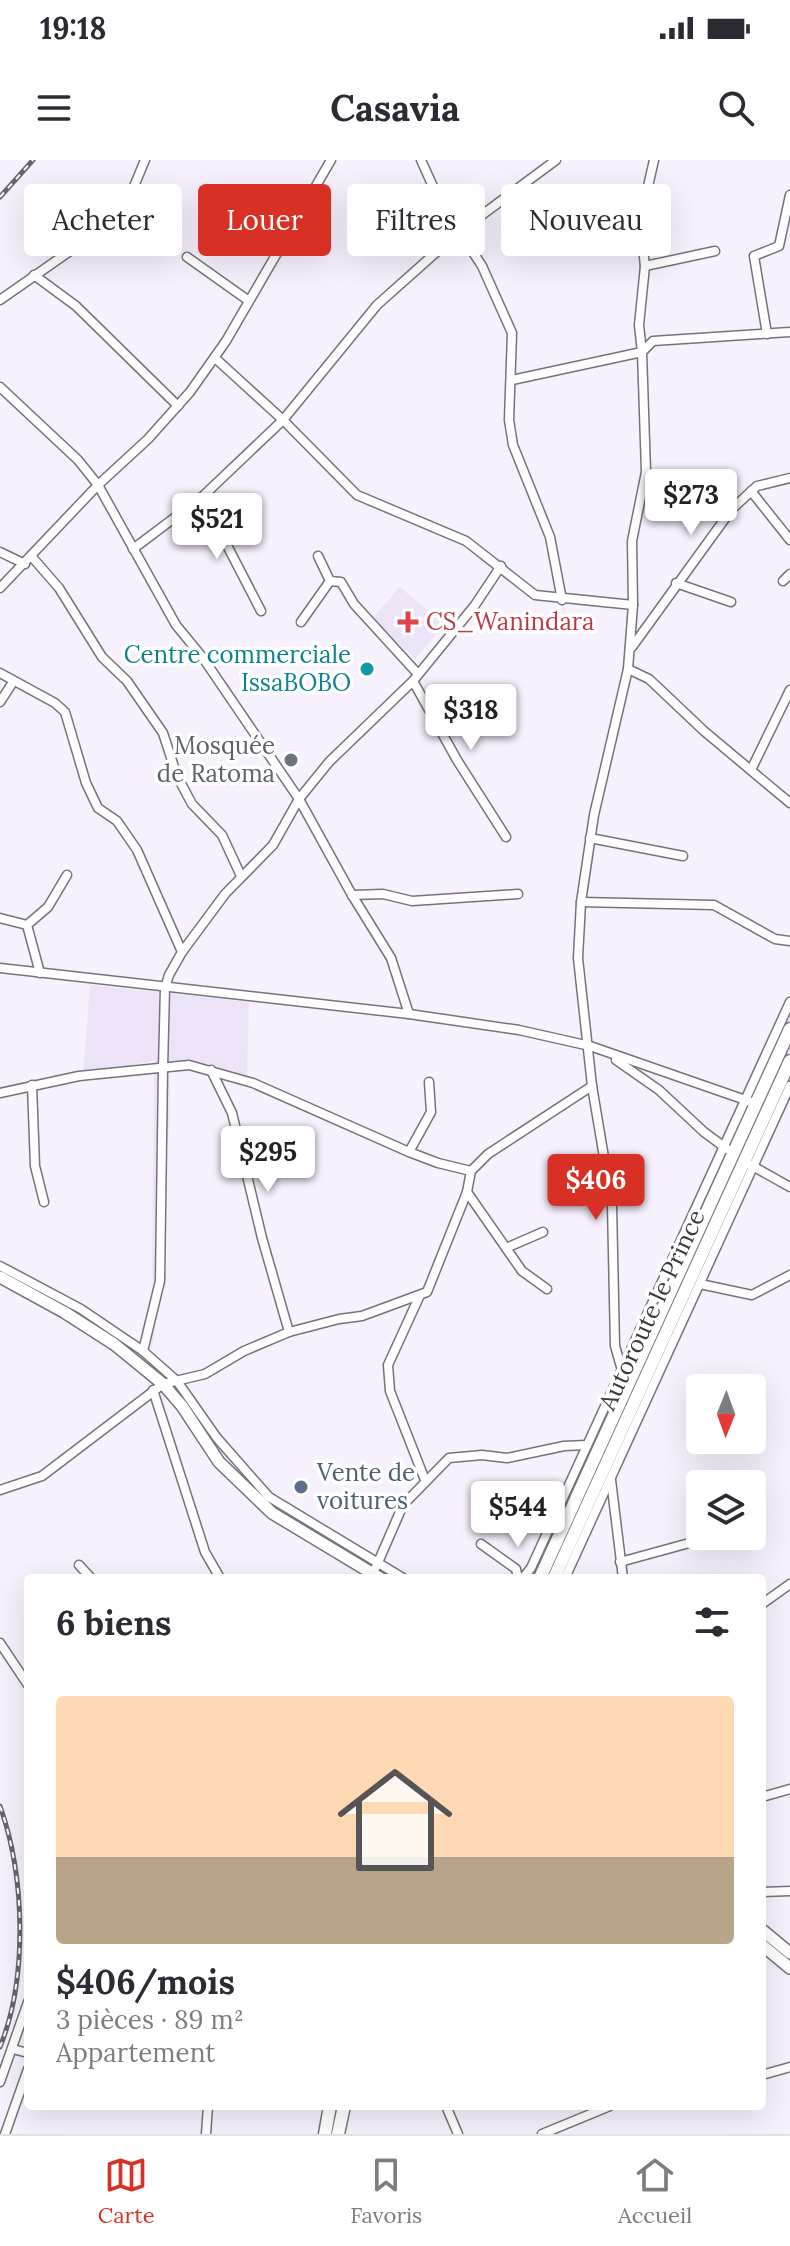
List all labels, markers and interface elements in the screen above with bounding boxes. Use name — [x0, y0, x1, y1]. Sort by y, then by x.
text: 19:18 — [40, 9, 106, 47]
text: Casavia — [330, 85, 460, 131]
icon: menu — [32, 86, 76, 130]
icon: search — [714, 86, 758, 130]
chip: Acheter — [24, 184, 182, 256]
chip: Louer — [198, 184, 331, 256]
chip: Filtres — [347, 184, 485, 256]
chip: Nouveau — [501, 184, 671, 256]
pin: $273 — [644, 469, 738, 537]
text: $273 — [663, 478, 719, 511]
pin: $521 — [170, 493, 264, 561]
text: $521 — [190, 502, 244, 535]
place label: CS_Wanindara — [426, 606, 594, 637]
marker: CS_Wanindara — [397, 611, 419, 633]
place label: Centre commerciale IssaBOBO — [124, 639, 351, 698]
marker: Centre commerciale IssaBOBO — [358, 660, 376, 678]
pin: $318 — [424, 684, 518, 752]
text: $318 — [443, 693, 499, 726]
place label: Mosquée de Ratoma — [157, 730, 275, 789]
marker: Mosquée de Ratoma — [282, 751, 300, 769]
pin: $295 — [221, 1126, 315, 1194]
text: $295 — [239, 1135, 297, 1168]
pin: $406 — [549, 1154, 643, 1222]
text: $406 — [566, 1163, 627, 1196]
street label: Autoroute le Prince — [591, 1205, 712, 1416]
north arrow — [686, 1374, 766, 1454]
map controls — [686, 1374, 766, 1550]
place label: Vente de voitures — [316, 1457, 415, 1516]
button: layers — [686, 1470, 766, 1550]
marker: Vente de voitures — [292, 1478, 310, 1496]
pin: $544 — [471, 1481, 565, 1549]
text: $544 — [489, 1490, 547, 1523]
icon: filters — [690, 1600, 734, 1644]
text: 6 biens — [56, 1601, 172, 1644]
icon: home — [323, 1748, 467, 1892]
text: $406/mois — [56, 1960, 235, 2003]
text: 3 pièces · 89 m² — [56, 2003, 244, 2036]
text: Appartement — [56, 2036, 215, 2069]
tab: Carte — [98, 2153, 155, 2229]
tab: Favoris — [350, 2153, 422, 2229]
tab: Accueil — [618, 2153, 692, 2229]

